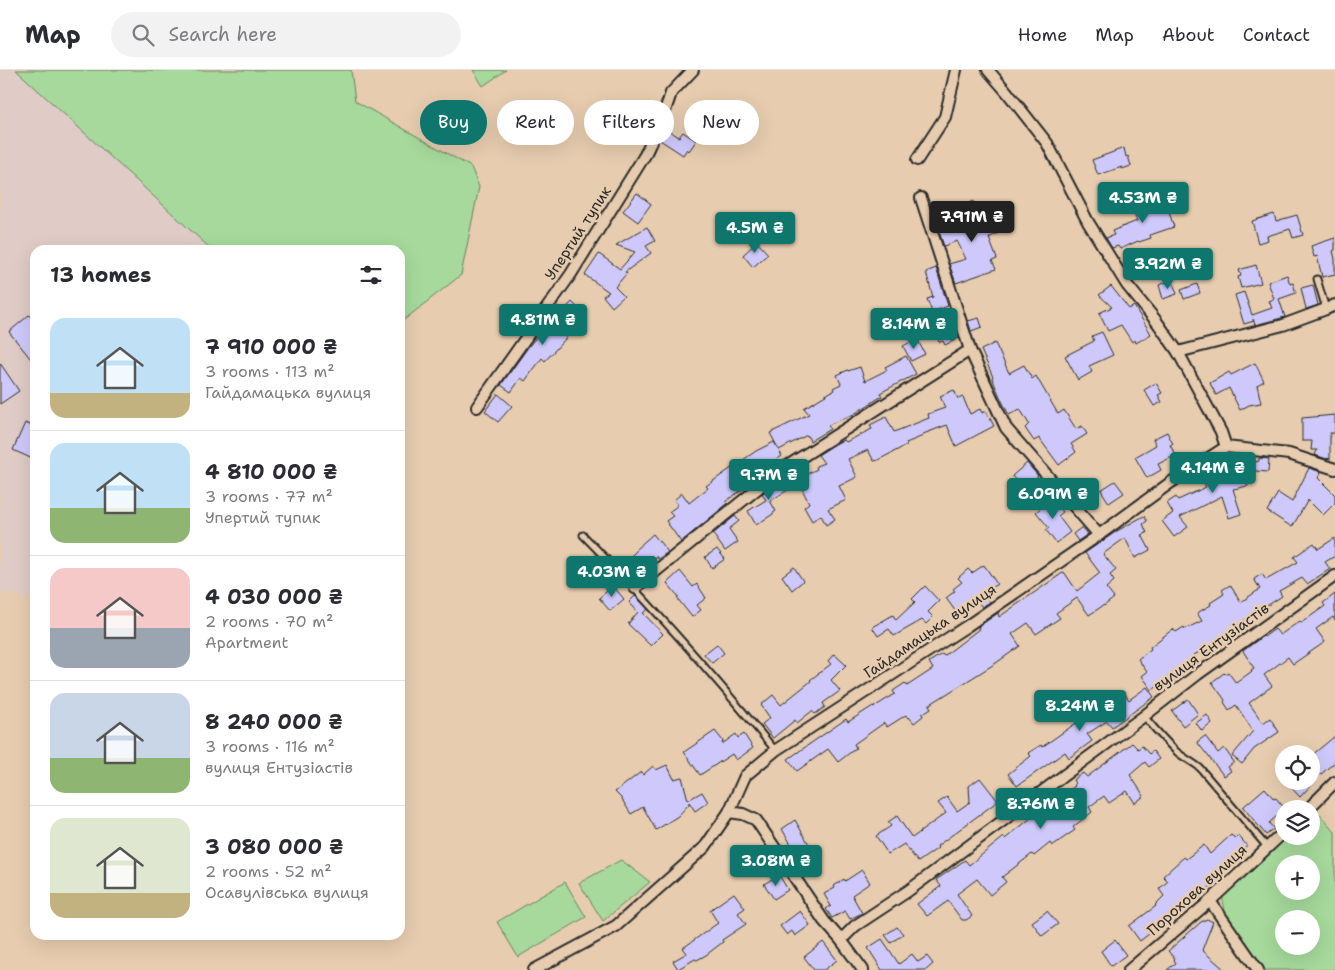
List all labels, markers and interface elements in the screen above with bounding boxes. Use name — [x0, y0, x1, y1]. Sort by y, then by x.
search box — [111, 12, 461, 57]
text: Map — [25, 19, 81, 51]
icon: search — [129, 21, 157, 49]
text: Search here — [169, 22, 277, 47]
text: Home — [1018, 23, 1067, 47]
text: Map — [1095, 23, 1134, 47]
text: About — [1162, 23, 1215, 47]
text: Contact — [1243, 23, 1310, 47]
chip: Buy — [420, 100, 487, 145]
chip: Rent — [497, 100, 574, 145]
chip: Filters — [584, 100, 674, 145]
chip: New — [684, 100, 759, 145]
street label: Упертий тупик — [540, 182, 616, 284]
pin: 4.53M ₴ — [1097, 182, 1189, 224]
text: 4.53M ₴ — [1109, 187, 1177, 208]
pin: 7.91M ₴ — [926, 200, 1018, 243]
text: 7.91M ₴ — [940, 206, 1004, 227]
pin: 4.5M ₴ — [714, 212, 796, 254]
text: 4.5M ₴ — [726, 217, 784, 238]
pin: 3.92M ₴ — [1122, 248, 1214, 290]
text: 3.92M ₴ — [1134, 253, 1202, 274]
text: 13 homes — [50, 261, 151, 289]
icon: filters — [357, 261, 385, 289]
pin: 4.81M ₴ — [497, 304, 589, 346]
pin: 8.14M ₴ — [868, 308, 960, 350]
text: 4.81M ₴ — [510, 309, 576, 330]
text: 8.14M ₴ — [882, 313, 946, 334]
text: 7 910 000 ₴ — [205, 333, 338, 361]
icon: home — [90, 338, 150, 398]
text: 3 rooms · 113 m² — [205, 361, 335, 382]
text: Гайдамацька вулиця — [205, 382, 371, 403]
pin: 4.14M ₴ — [1167, 452, 1259, 494]
text: 4.14M ₴ — [1181, 457, 1245, 478]
text: 4 810 000 ₴ — [205, 458, 338, 486]
pin: 9.7M ₴ — [728, 458, 810, 501]
icon: home — [90, 463, 150, 523]
text: 9.7M ₴ — [740, 464, 798, 485]
pin: 6.09M ₴ — [1007, 478, 1099, 520]
text: 6.09M ₴ — [1018, 483, 1088, 504]
text: 3 rooms · 77 m² — [205, 486, 333, 507]
text: Упертий тупик — [205, 507, 321, 528]
pin: 4.03M ₴ — [566, 556, 658, 598]
text: 4.03M ₴ — [577, 561, 647, 582]
street label: Гайдамацька вулиця — [860, 579, 1000, 683]
text: 4 030 000 ₴ — [205, 583, 343, 611]
icon: home — [90, 588, 150, 648]
street label: вулиця Ентузіастів — [1149, 598, 1273, 696]
text: 2 rooms · 70 m² — [205, 611, 333, 632]
text: Apartment — [205, 632, 288, 653]
pin: 8.24M ₴ — [1034, 690, 1126, 732]
text: 8.24M ₴ — [1045, 695, 1115, 716]
text: 8 240 000 ₴ — [205, 708, 343, 736]
icon: home — [90, 713, 150, 773]
text: 3 rooms · 116 m² — [205, 736, 335, 757]
map controls — [1275, 745, 1320, 955]
button: locate — [1275, 745, 1320, 790]
text: вулиця Ентузіастів — [205, 757, 353, 778]
pin: 8.76M ₴ — [995, 788, 1087, 830]
text: 8.76M ₴ — [1007, 793, 1075, 814]
button: layers — [1275, 800, 1320, 845]
text: 3 080 000 ₴ — [205, 833, 344, 861]
icon: home — [90, 838, 150, 898]
street label: Порохова вулиця — [1143, 840, 1251, 940]
pin: 3.08M ₴ — [730, 844, 822, 887]
text: 3.08M ₴ — [741, 850, 811, 871]
button: + — [1275, 855, 1320, 900]
text: 2 rooms · 52 m² — [205, 861, 332, 882]
text: Осавулівська вулиця — [205, 882, 369, 903]
button: − — [1275, 910, 1320, 955]

